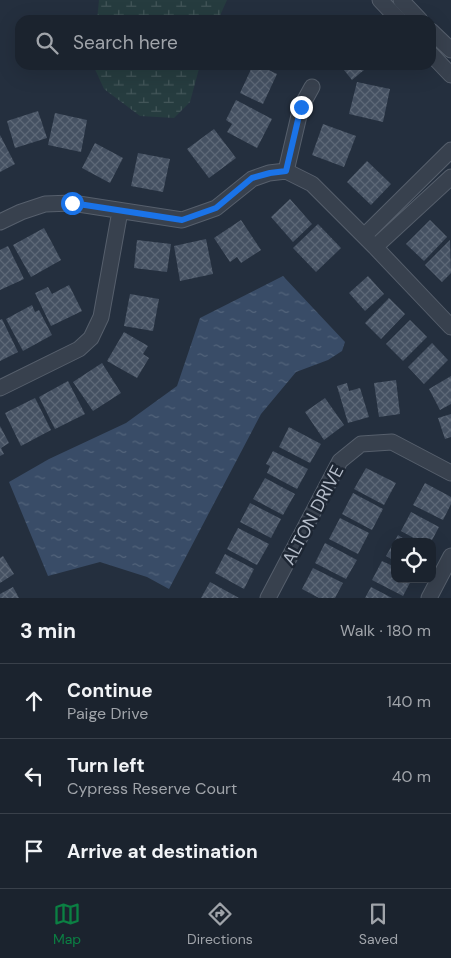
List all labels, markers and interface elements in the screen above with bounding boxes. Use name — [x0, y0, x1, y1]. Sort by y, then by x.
search box — [15, 15, 436, 70]
icon: search — [33, 29, 61, 57]
text: Search here — [73, 30, 178, 55]
route end — [290, 96, 313, 119]
route start — [61, 192, 84, 215]
street label: ALTON DRIVE — [277, 461, 349, 569]
map controls — [391, 538, 436, 583]
button: locate — [391, 538, 436, 583]
text: 3 min — [20, 617, 76, 645]
text: Walk · 180 m — [340, 620, 431, 641]
text: Continue — [67, 678, 153, 703]
icon: ahead — [20, 687, 48, 715]
text: 140 m — [387, 691, 431, 712]
text: Paige Drive — [67, 703, 148, 724]
text: Turn left — [67, 753, 145, 778]
icon: left — [20, 762, 48, 790]
text: 40 m — [392, 766, 431, 787]
text: Cypress Reserve Court — [67, 778, 237, 799]
icon: arrive — [20, 837, 48, 865]
text: Arrive at destination — [67, 839, 258, 864]
tab: Map — [53, 900, 81, 948]
tab: Directions — [187, 900, 253, 948]
tab: Saved — [359, 900, 398, 948]

